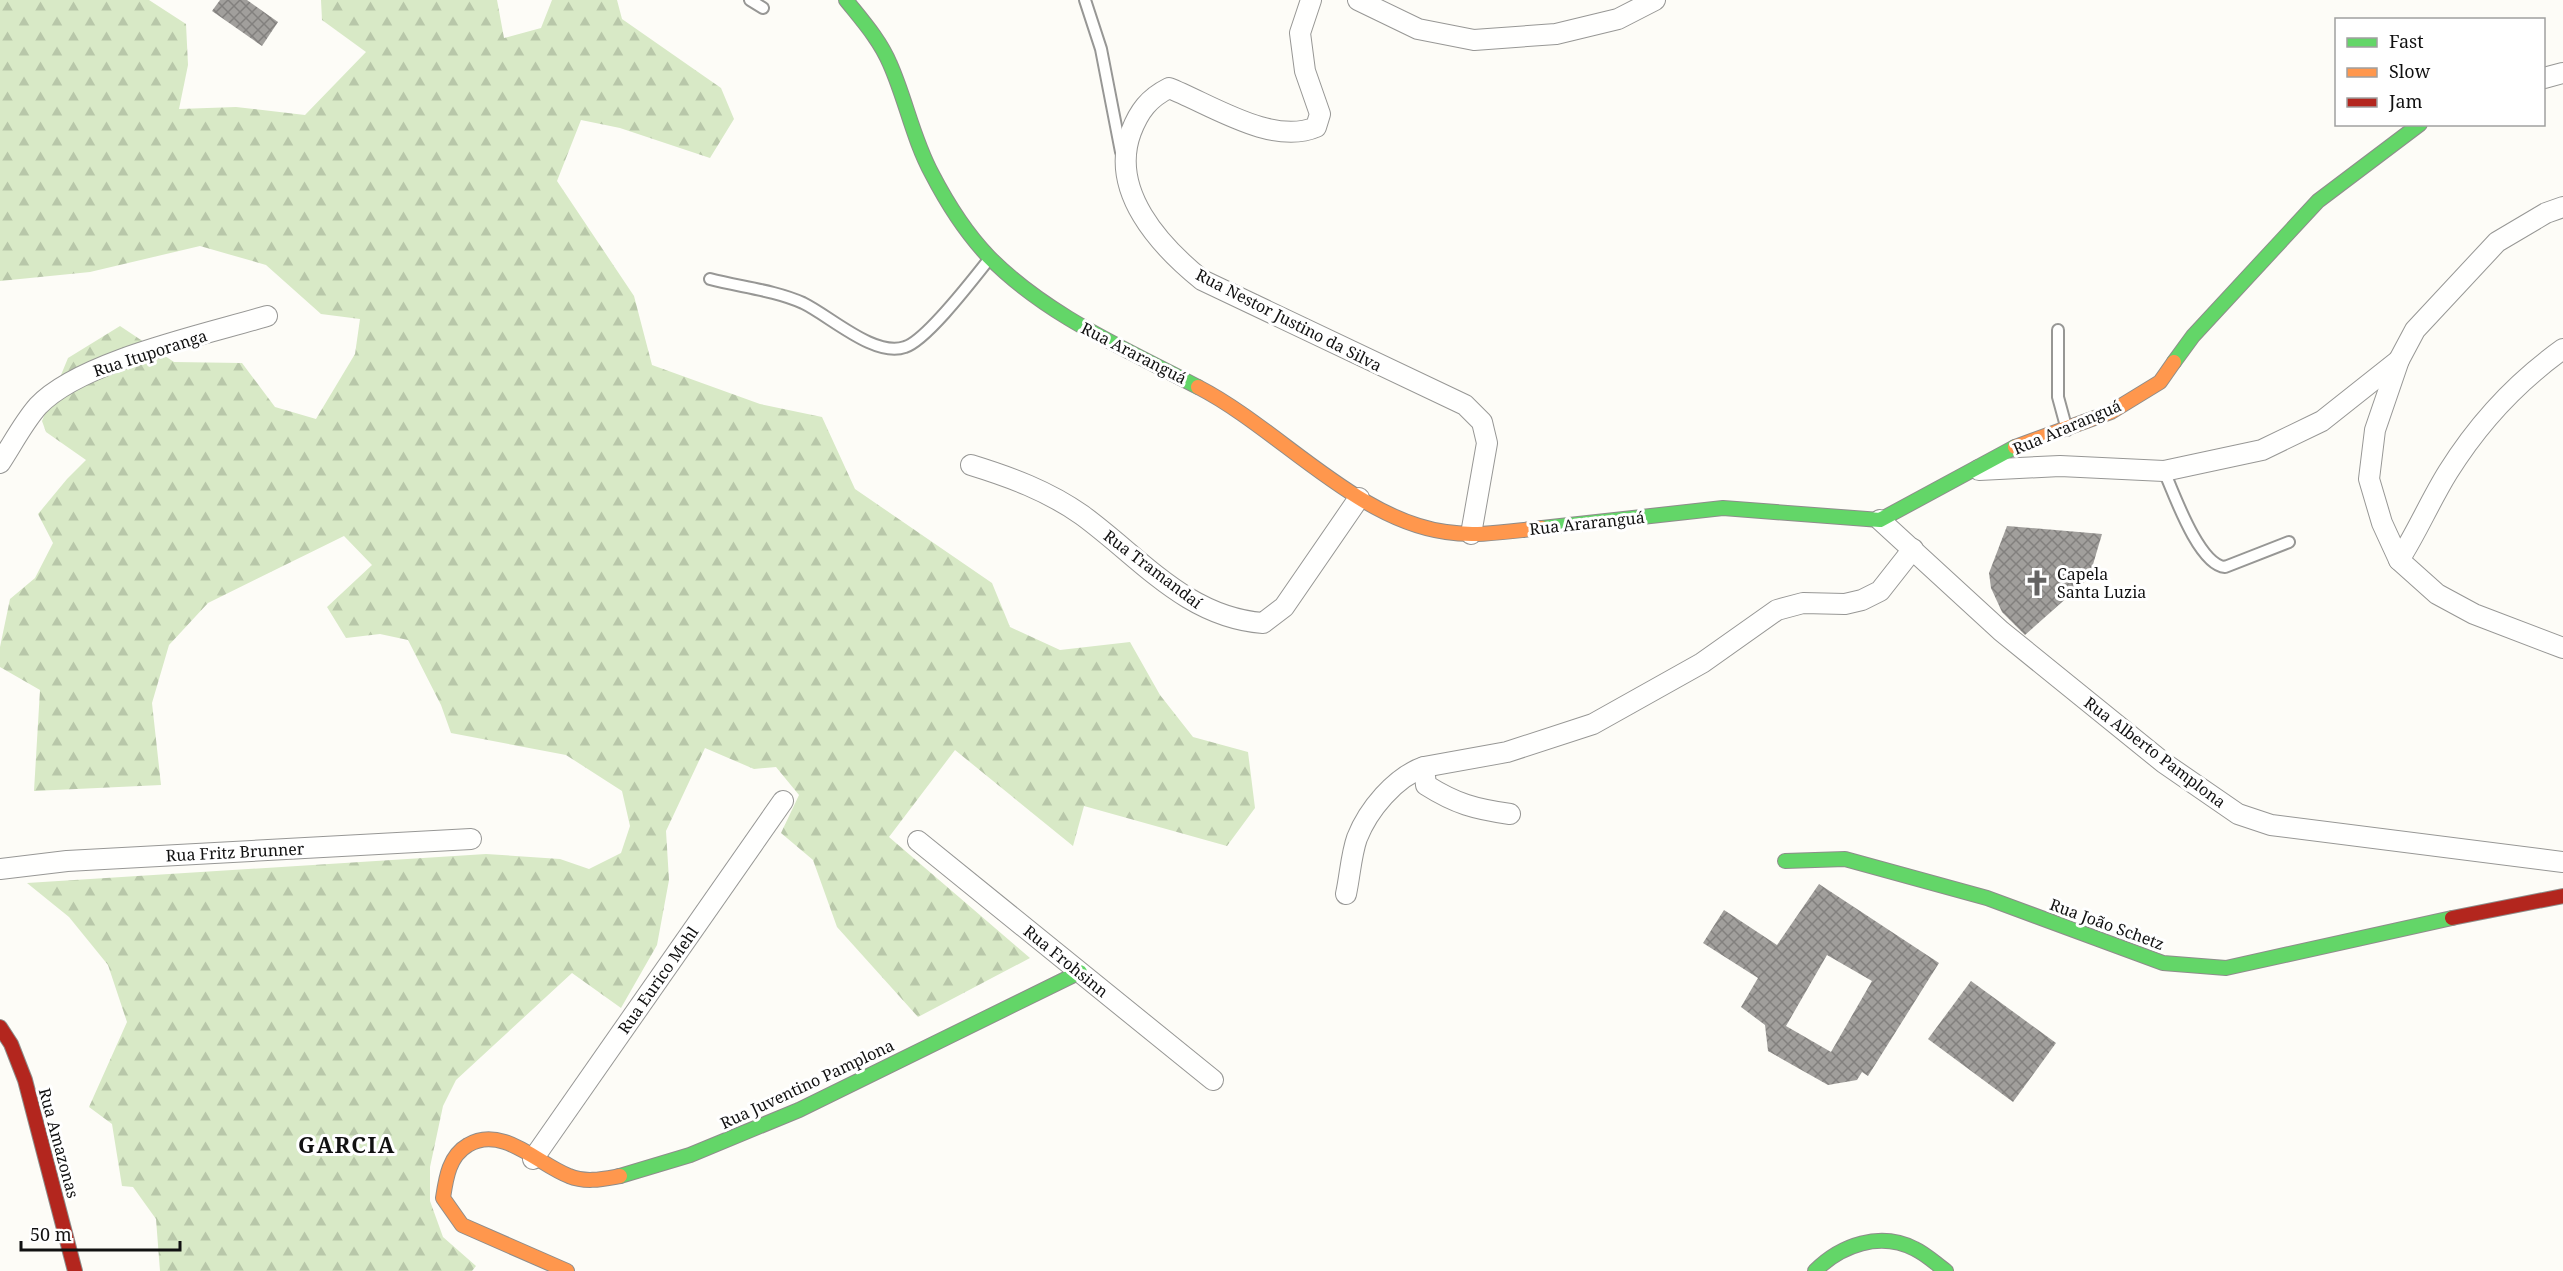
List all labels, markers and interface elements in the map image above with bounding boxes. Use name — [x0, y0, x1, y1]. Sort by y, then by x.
legend — [2335, 18, 2545, 126]
text: Fast — [2389, 29, 2424, 53]
text: Slow — [2389, 59, 2431, 83]
text: Jam — [2388, 89, 2423, 113]
street label: Rua Nestor Justino da Silva — [1192, 263, 1386, 377]
street label: Rua Araranguá — [1077, 317, 1191, 389]
street label: Rua Ituporanga — [90, 324, 210, 382]
street label: Rua Araranguá — [2009, 394, 2125, 460]
street label: Rua Araranguá — [1528, 506, 1646, 540]
street label: Rua Tramandaí — [1099, 525, 1207, 613]
place label: Capela Santa Luzia — [2057, 563, 2146, 603]
church icon: Capela Santa Luzia — [2022, 568, 2052, 598]
street label: Rua Alberto Pamplona — [2080, 691, 2230, 813]
street label: Rua Fritz Brunner — [165, 837, 305, 867]
street label: Rua João Schetz — [2047, 893, 2167, 955]
street label: Rua Frohsinn — [1019, 920, 1113, 1002]
street label: Rua Eurico Mehl — [613, 922, 703, 1038]
street label: Rua Juventino Pamplona — [716, 1034, 898, 1134]
street label: Rua Amazonas — [34, 1085, 84, 1201]
district label: GARCIA — [298, 1129, 396, 1159]
scale bar — [21, 1214, 180, 1252]
text: 50 m — [30, 1222, 72, 1246]

